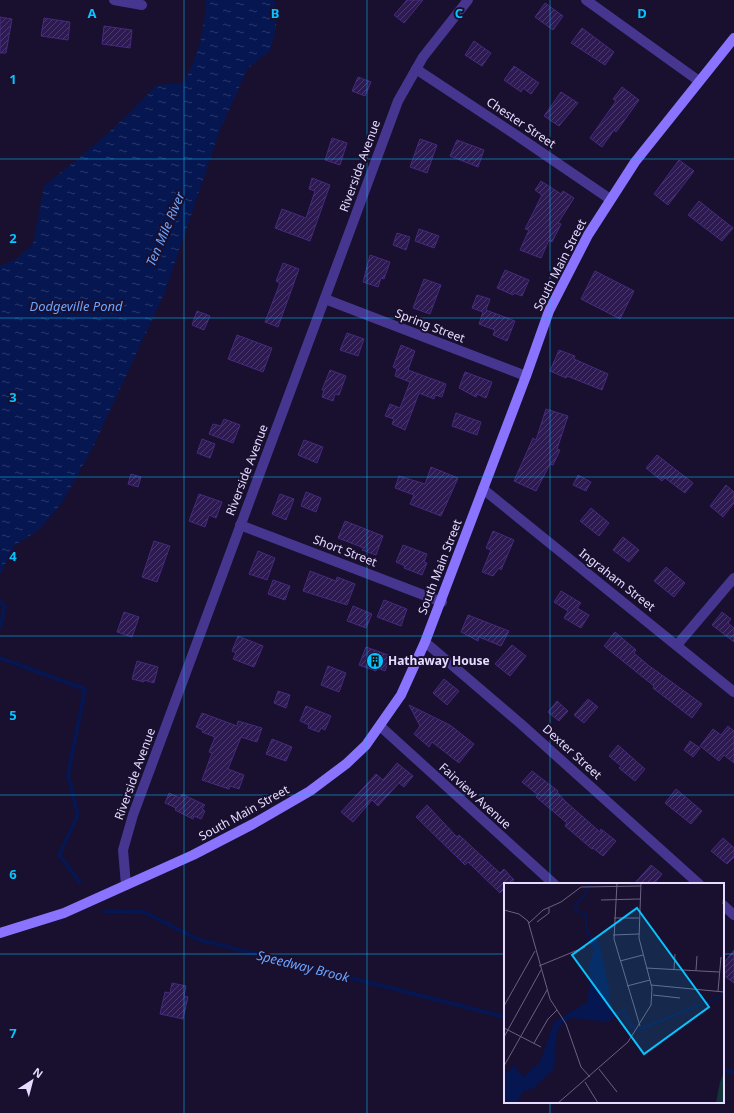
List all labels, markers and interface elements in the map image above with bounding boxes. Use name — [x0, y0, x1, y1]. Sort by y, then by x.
text: A — [88, 4, 97, 22]
text: B — [271, 4, 279, 22]
text: C — [455, 4, 463, 22]
text: D — [637, 4, 647, 22]
text: 1 — [9, 70, 17, 88]
street label: Chester Street — [483, 93, 560, 152]
street label: Riverside Avenue — [335, 117, 384, 214]
water label: Ten Mile River — [141, 188, 189, 269]
street label: South Main Street — [529, 215, 590, 314]
text: 2 — [9, 229, 17, 247]
water label: Dodgeville Pond — [29, 297, 123, 315]
street label: Spring Street — [393, 304, 468, 347]
text: 3 — [9, 388, 17, 406]
street label: Riverside Avenue — [221, 421, 272, 518]
street label: South Main Street — [414, 516, 466, 617]
street label: Short Street — [311, 531, 380, 571]
street label: Ingraham Street — [576, 544, 659, 615]
text: 4 — [9, 547, 17, 565]
building icon: Hathaway House — [365, 651, 385, 671]
place label: Hathaway House — [388, 652, 490, 669]
text: 5 — [9, 706, 17, 724]
street label: Dexter Street — [539, 720, 606, 783]
street label: Riverside Avenue — [110, 725, 159, 822]
street label: Fairview Avenue — [436, 759, 515, 833]
street label: South Main Street — [196, 780, 293, 844]
text: 6 — [9, 865, 17, 883]
inset map — [504, 883, 724, 1103]
water label: Speedway Brook — [255, 946, 352, 986]
text: 7 — [9, 1024, 17, 1042]
north arrow — [12, 1061, 52, 1101]
text: N — [30, 1064, 46, 1081]

